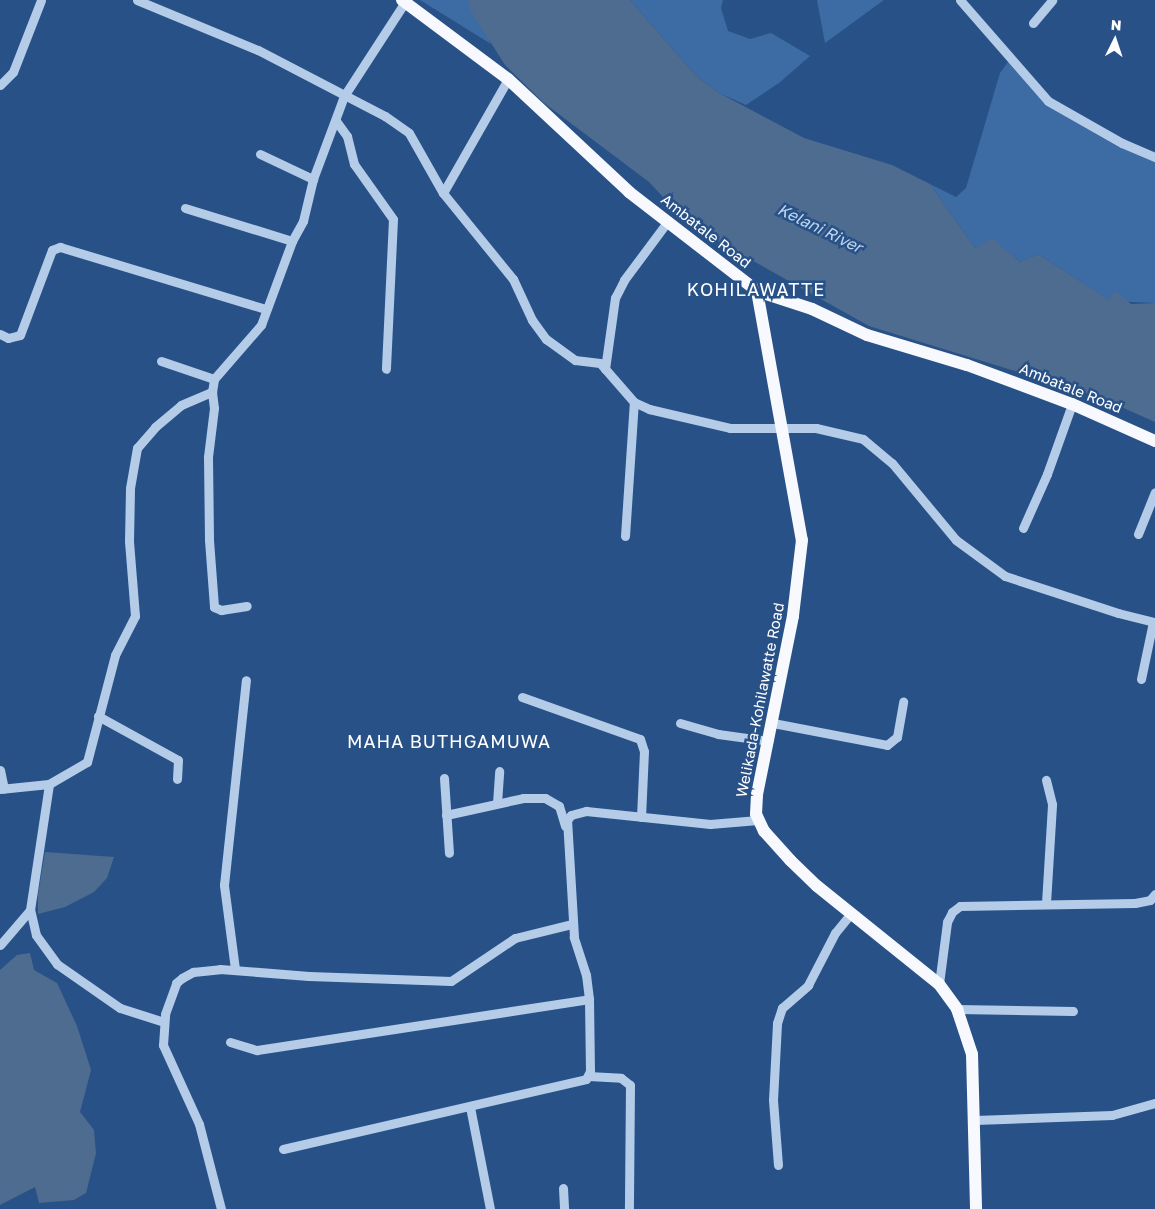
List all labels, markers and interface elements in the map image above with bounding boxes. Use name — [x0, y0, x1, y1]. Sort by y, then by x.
north arrow — [1090, 15, 1140, 65]
text: N — [1110, 16, 1122, 33]
street label: Ambatale Road — [657, 190, 755, 272]
water label: Kelani River — [775, 199, 865, 257]
district label: KOHILAWATTE — [685, 278, 827, 300]
street label: Ambatale Road — [1017, 359, 1125, 417]
street label: Welikada-Kohilawatte Road — [732, 601, 788, 799]
district label: MAHA BUTHGAMUWA — [345, 730, 553, 752]

